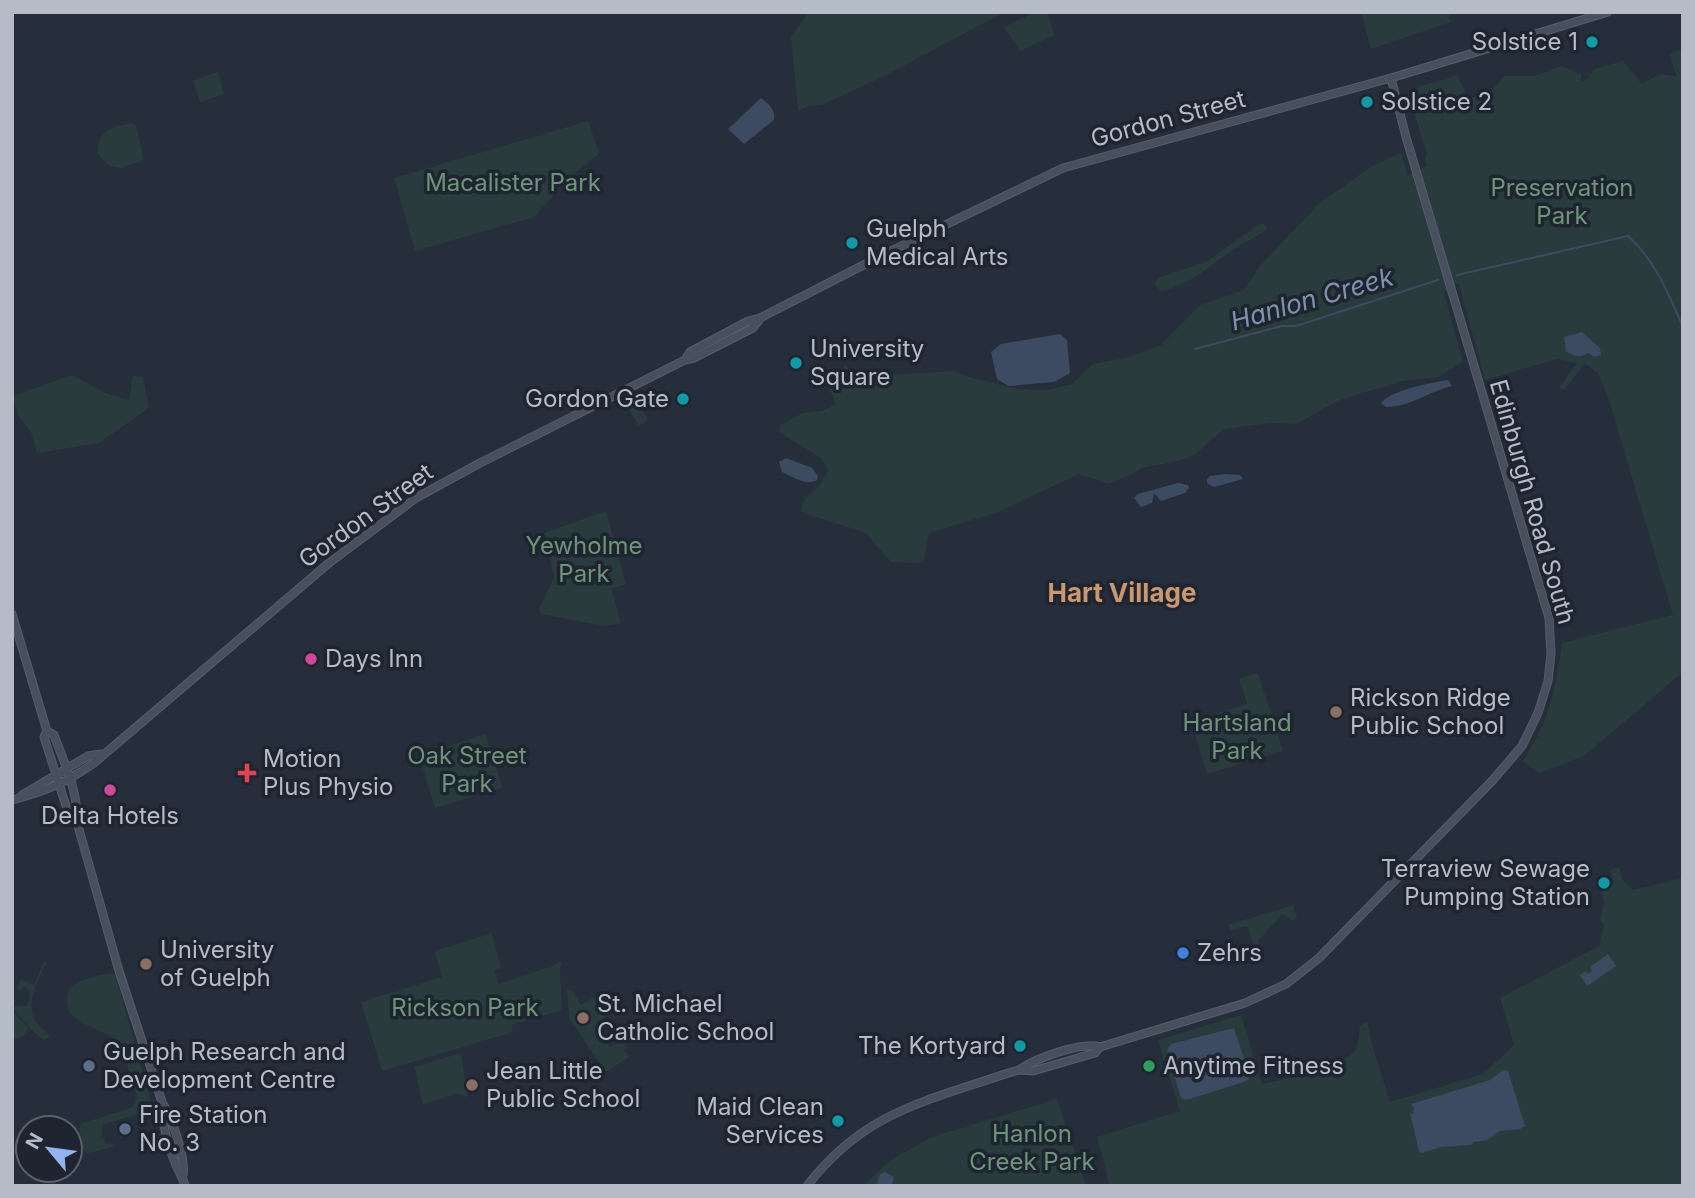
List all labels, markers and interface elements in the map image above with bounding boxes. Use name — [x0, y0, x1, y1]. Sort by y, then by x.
place label: Solstice 1 — [1472, 27, 1578, 56]
marker: Solstice 1 — [1584, 34, 1600, 50]
street label: Gordon Street — [1087, 84, 1248, 153]
place label: Solstice 2 — [1381, 87, 1492, 116]
marker: Solstice 2 — [1359, 94, 1375, 110]
park label: Macalister Park — [425, 168, 601, 197]
park label: Preservation Park — [1490, 173, 1634, 230]
place label: Guelph Medical Arts — [866, 214, 1008, 271]
marker: Guelph Medical Arts — [844, 235, 860, 251]
water label: Hanlon Creek — [1227, 260, 1397, 337]
place label: University Square — [810, 334, 924, 391]
marker: University Square — [788, 355, 804, 371]
street label: Edinburgh Road South — [1484, 376, 1581, 627]
place label: Gordon Gate — [525, 384, 669, 413]
marker: Gordon Gate — [675, 391, 691, 407]
street label: Gordon Street — [293, 457, 439, 574]
park label: Yewholme Park — [525, 531, 643, 588]
district label: Hart Village — [1048, 577, 1196, 608]
place label: Days Inn — [325, 644, 423, 673]
marker: Days Inn — [303, 651, 319, 667]
place label: Rickson Ridge Public School — [1350, 683, 1511, 740]
marker: Rickson Ridge Public School — [1328, 704, 1344, 720]
park label: Hartsland Park — [1182, 708, 1292, 765]
park label: Oak Street Park — [407, 741, 527, 798]
place label: Motion Plus Physio — [263, 744, 393, 801]
marker: Motion Plus Physio — [237, 763, 257, 783]
marker: Delta Hotels — [102, 782, 118, 798]
place label: Delta Hotels — [41, 801, 179, 830]
place label: Terraview Sewage Pumping Station — [1381, 854, 1590, 911]
marker: Terraview Sewage Pumping Station — [1596, 875, 1612, 891]
place label: University of Guelph — [160, 935, 274, 992]
place label: Zehrs — [1197, 938, 1262, 967]
marker: Zehrs — [1175, 945, 1191, 961]
marker: University of Guelph — [138, 956, 154, 972]
place label: St. Michael Catholic School — [597, 989, 774, 1046]
park label: Rickson Park — [391, 993, 539, 1022]
marker: St. Michael Catholic School — [575, 1010, 591, 1026]
place label: The Kortyard — [858, 1031, 1006, 1060]
place label: Guelph Research and Development Centre — [103, 1037, 346, 1094]
marker: The Kortyard — [1012, 1038, 1028, 1054]
place label: Anytime Fitness — [1163, 1051, 1344, 1080]
place label: Jean Little Public School — [486, 1056, 640, 1113]
marker: Guelph Research and Development Centre — [81, 1058, 97, 1074]
marker: Anytime Fitness — [1141, 1058, 1157, 1074]
marker: Jean Little Public School — [464, 1077, 480, 1093]
place label: Maid Clean Services — [696, 1092, 824, 1149]
place label: Fire Station No. 3 — [139, 1100, 267, 1157]
marker: Maid Clean Services — [830, 1113, 846, 1129]
north arrow — [14, 1114, 84, 1184]
park label: Hanlon Creek Park — [969, 1119, 1095, 1176]
marker: Fire Station No. 3 — [117, 1121, 133, 1137]
text: N — [21, 1129, 48, 1153]

